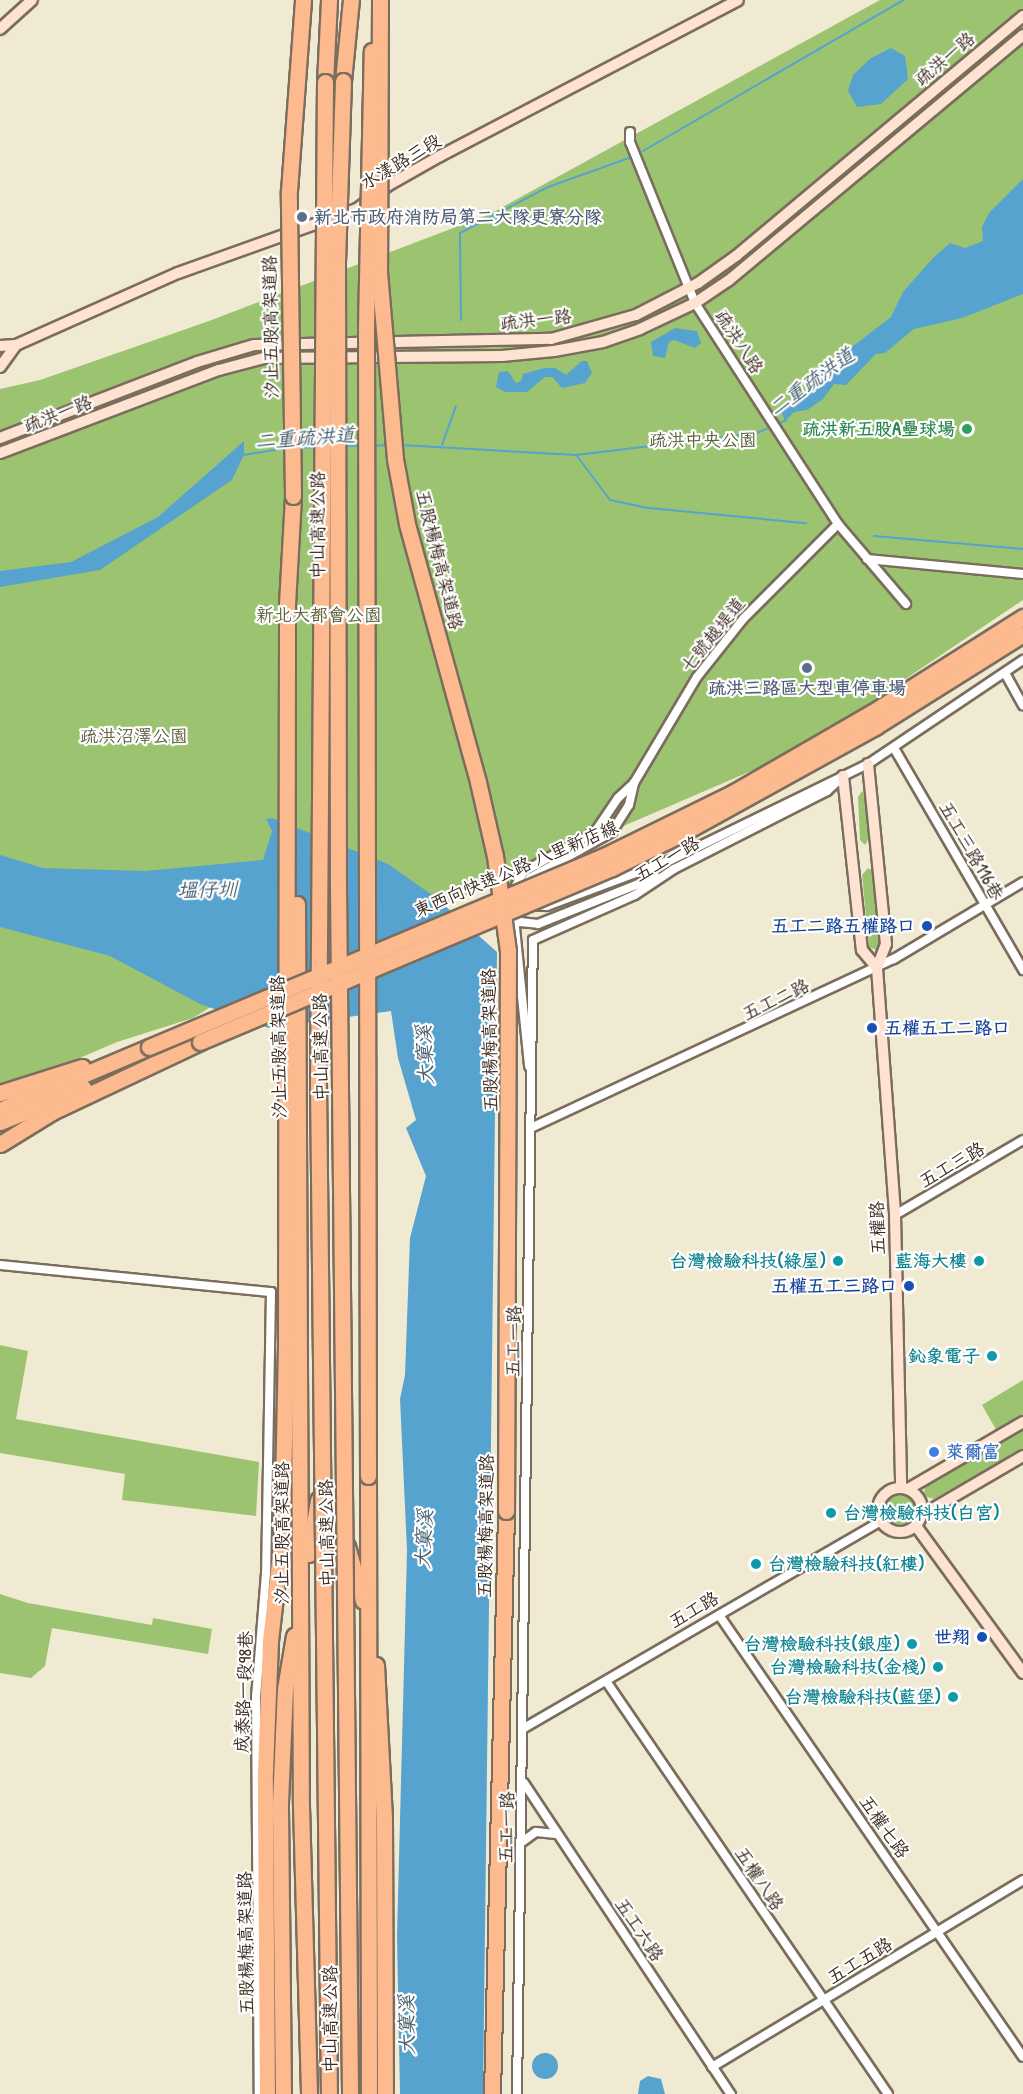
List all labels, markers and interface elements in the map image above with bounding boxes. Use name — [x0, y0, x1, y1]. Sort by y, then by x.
street label: 疏洪一路 — [910, 28, 980, 90]
street label: 水漾路三段 — [357, 130, 445, 194]
place label: 新北市政府消防局第二大隊更寮分隊 — [314, 206, 602, 228]
marker: 新北市政府消防局第二大隊更寮分隊 — [295, 210, 309, 224]
street label: 汐止五股高架道路 — [259, 255, 283, 399]
street label: 疏洪一路 — [499, 305, 573, 335]
street label: 疏洪八路 — [710, 306, 768, 378]
water label: 二重疏洪道 — [763, 342, 859, 420]
street label: 疏洪一路 — [21, 391, 95, 437]
place label: 疏洪新五股A壘球場 — [802, 418, 955, 440]
water label: 二重疏洪道 — [254, 422, 356, 452]
marker: 疏洪新五股A壘球場 — [960, 422, 974, 436]
park label: 疏洪中央公園 — [649, 429, 757, 451]
street label: 中山高速公路 — [307, 471, 329, 579]
street label: 五股楊梅高架道路 — [411, 488, 467, 632]
street label: 七號越堤道 — [676, 593, 750, 677]
park label: 新北大都會公園 — [256, 604, 382, 626]
marker: 疏洪三路區大型車停車場 — [800, 661, 814, 675]
place label: 疏洪三路區大型車停車場 — [708, 677, 906, 699]
park label: 疏洪沼澤公園 — [80, 725, 188, 747]
street label: 五工三路116巷 — [934, 798, 1008, 904]
street label: 東西向快速公路 八里新店線 — [410, 816, 622, 922]
street label: 五工一路 — [630, 832, 704, 886]
water label: 塭仔圳 — [177, 876, 237, 902]
place label: 五工二路五權路口 — [771, 915, 915, 937]
marker: 五工二路五權路口 — [920, 919, 934, 933]
street label: 五股楊梅高架道路 — [478, 968, 502, 1112]
street label: 汐止五股高架道路 — [267, 975, 291, 1119]
street label: 五工二路 — [739, 975, 813, 1025]
street label: 中山高速公路 — [309, 993, 333, 1101]
place label: 五權五工二路口 — [884, 1017, 1010, 1039]
marker: 五權五工二路口 — [865, 1021, 879, 1035]
water label: 大窠溪 — [410, 1024, 438, 1086]
street label: 五工三路 — [915, 1138, 989, 1192]
street label: 五權路 — [866, 1201, 890, 1255]
place label: 台灣檢驗科技(綠屋) — [669, 1250, 826, 1272]
place label: 藍海大樓 — [895, 1250, 967, 1272]
marker: 台灣檢驗科技(綠屋) — [831, 1254, 845, 1268]
marker: 藍海大樓 — [972, 1254, 986, 1268]
place label: 五權五工三路口 — [771, 1275, 897, 1297]
marker: 五權五工三路口 — [902, 1279, 916, 1293]
street label: 五工一路 — [503, 1305, 525, 1377]
place label: 鈊象電子 — [908, 1345, 980, 1367]
marker: 鈊象電子 — [985, 1349, 999, 1363]
place label: 萊爾富 — [946, 1441, 1000, 1463]
marker: 萊爾富 — [927, 1445, 941, 1459]
street label: 五股楊梅高架道路 — [474, 1454, 498, 1598]
street label: 汐止五股高架道路 — [271, 1461, 293, 1605]
street label: 中山高速公路 — [315, 1479, 339, 1587]
place label: 台灣檢驗科技(白宮) — [843, 1502, 1000, 1524]
marker: 台灣檢驗科技(白宮) — [824, 1506, 838, 1520]
water label: 大窠溪 — [409, 1508, 437, 1570]
place label: 台灣檢驗科技(紅樓) — [768, 1553, 925, 1575]
marker: 台灣檢驗科技(紅樓) — [749, 1557, 763, 1571]
street label: 五工路 — [665, 1587, 723, 1633]
place label: 世翔 — [934, 1626, 970, 1648]
street label: 成泰路一段98巷 — [231, 1630, 257, 1754]
marker: 世翔 — [975, 1630, 989, 1644]
place label: 台灣檢驗科技(銀座) — [743, 1633, 900, 1655]
marker: 台灣檢驗科技(銀座) — [905, 1637, 919, 1651]
place label: 台灣檢驗科技(金棧) — [769, 1656, 926, 1678]
marker: 台灣檢驗科技(金棧) — [931, 1660, 945, 1674]
place label: 台灣檢驗科技(藍堡) — [784, 1686, 941, 1708]
marker: 台灣檢驗科技(藍堡) — [946, 1690, 960, 1704]
street label: 五工一路 — [496, 1791, 518, 1863]
street label: 五權七路 — [855, 1791, 913, 1863]
street label: 五權八路 — [730, 1843, 788, 1915]
street label: 五股楊梅高架道路 — [234, 1871, 258, 2015]
street label: 五工六路 — [610, 1894, 668, 1966]
street label: 五工五路 — [824, 1933, 896, 1989]
street label: 中山高速公路 — [319, 1965, 341, 2073]
water label: 大窠溪 — [393, 1995, 419, 2055]

